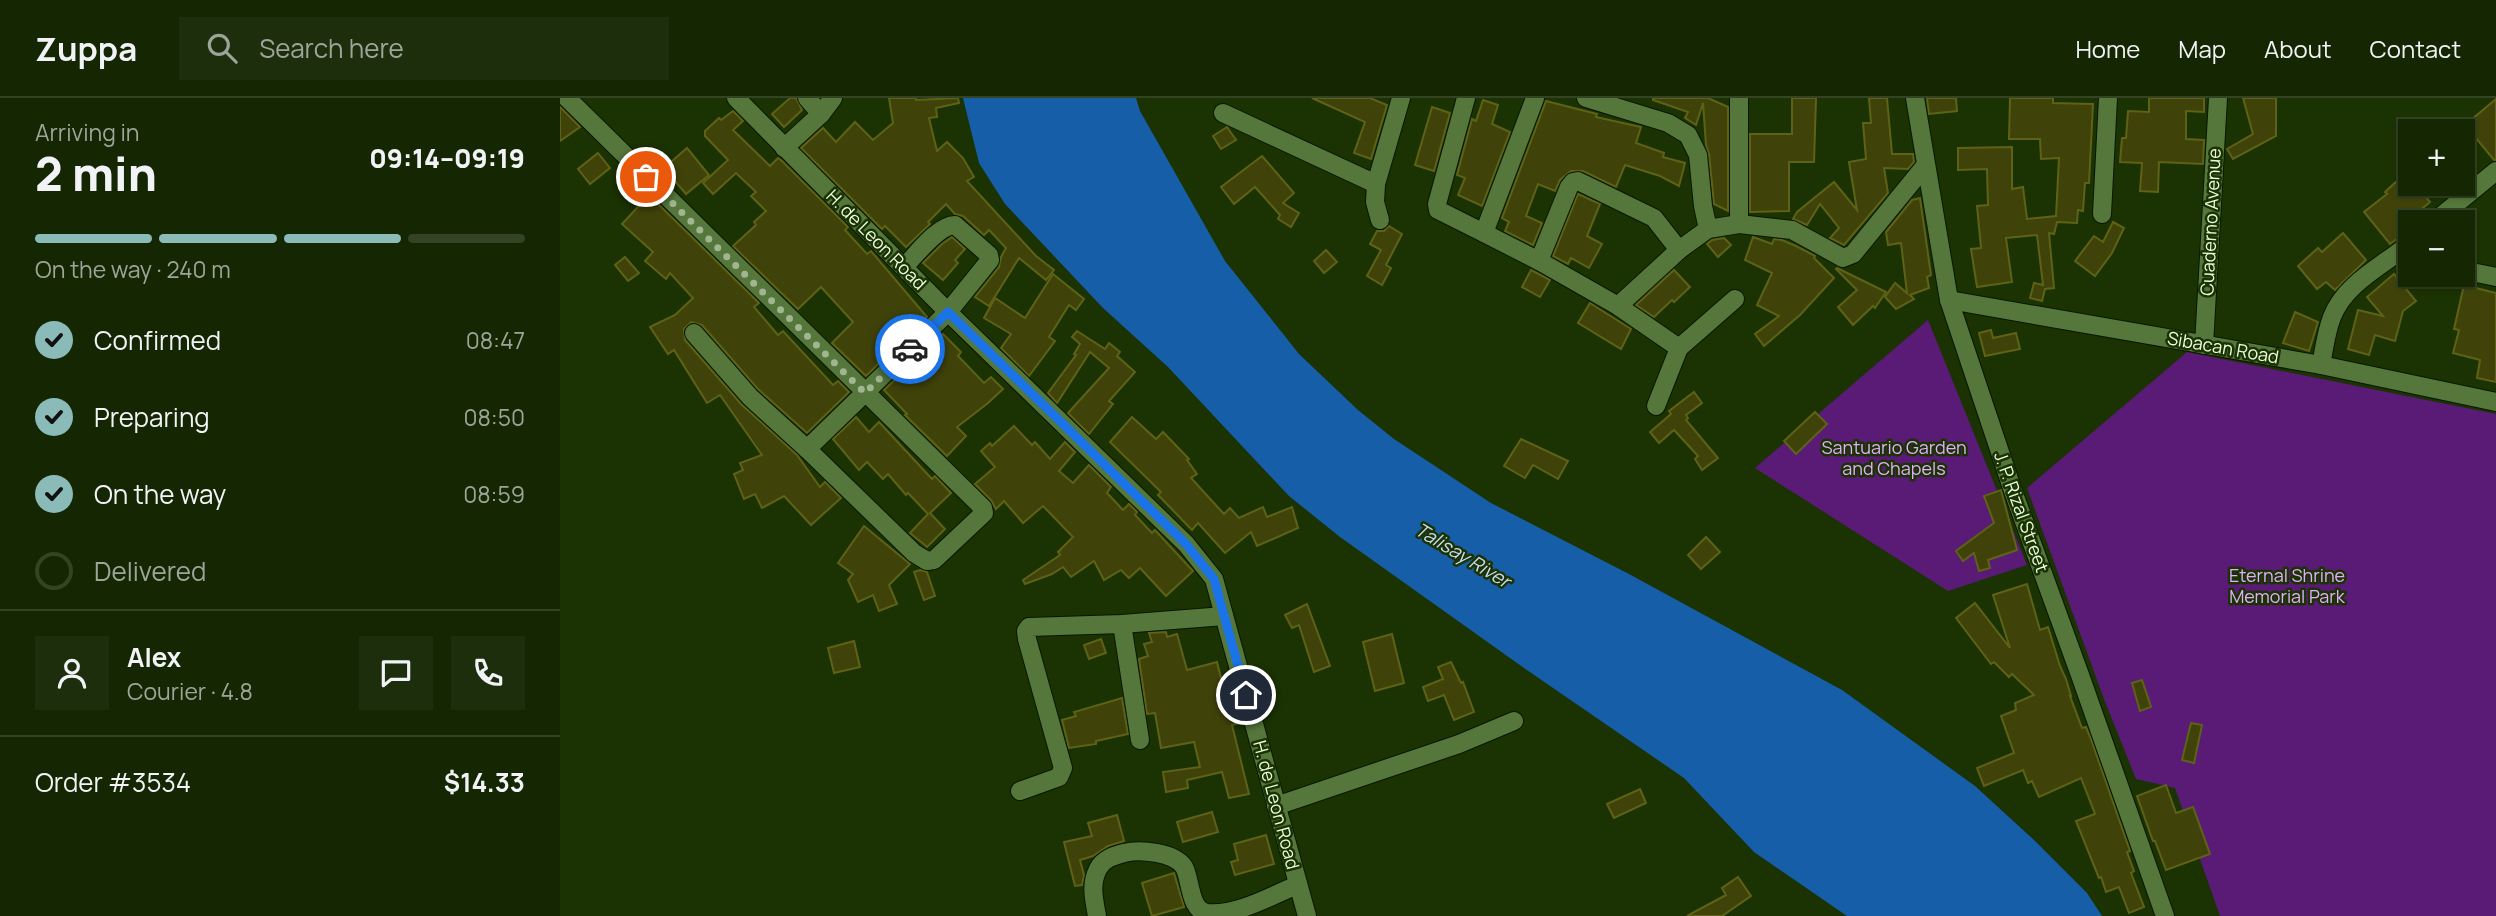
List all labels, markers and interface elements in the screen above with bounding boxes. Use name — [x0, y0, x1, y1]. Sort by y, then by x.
search box — [179, 17, 669, 80]
text: Zuppa — [35, 26, 137, 71]
icon: search — [203, 29, 241, 67]
text: Search here — [259, 30, 404, 66]
text: Home — [2075, 32, 2140, 65]
text: Map — [2178, 32, 2226, 65]
text: About — [2264, 32, 2332, 65]
text: Contact — [2370, 32, 2461, 65]
text: Arriving in — [35, 116, 140, 148]
map controls — [2398, 119, 2475, 287]
button: + — [2398, 119, 2475, 196]
text: 09:14–09:19 — [369, 140, 525, 176]
text: 2 min — [35, 142, 157, 205]
pin — [616, 147, 676, 207]
street label: Cuaderno Avenue — [2194, 148, 2226, 296]
icon: bag — [627, 158, 665, 196]
street label: H. de Leon Road — [821, 184, 932, 295]
button: − — [2398, 210, 2475, 287]
text: On the way · 240 m — [35, 253, 231, 285]
courier — [875, 314, 945, 384]
icon: check — [35, 321, 73, 359]
text: Confirmed — [94, 322, 221, 358]
text: 08:47 — [466, 324, 525, 356]
street label: Sibacan Road — [2166, 325, 2281, 369]
icon: car — [891, 330, 929, 368]
icon: check — [35, 398, 73, 436]
text: Preparing — [94, 399, 210, 435]
text: 08:50 — [463, 401, 525, 433]
park label: Santuario Garden and Chapels — [1821, 435, 1967, 480]
street label: J. P. Rizal Street — [1989, 448, 2055, 575]
icon: check — [35, 475, 73, 513]
text: On the way — [94, 476, 226, 512]
text: 08:59 — [463, 478, 525, 510]
water label: Talisay River — [1411, 516, 1517, 595]
text: Delivered — [94, 553, 206, 589]
park label: Eternal Shrine Memorial Park — [2229, 563, 2346, 608]
button: person — [35, 636, 109, 710]
button: chat — [359, 636, 433, 710]
button: phone — [451, 636, 525, 710]
text: Alex — [127, 639, 181, 675]
pin — [1216, 665, 1276, 725]
text: Courier · 4.8 — [127, 675, 253, 707]
icon: home — [1227, 676, 1265, 714]
street label: H. de Leon Road — [1248, 738, 1306, 872]
text: Order #3534 — [35, 764, 191, 800]
text: $14.33 — [444, 764, 525, 800]

